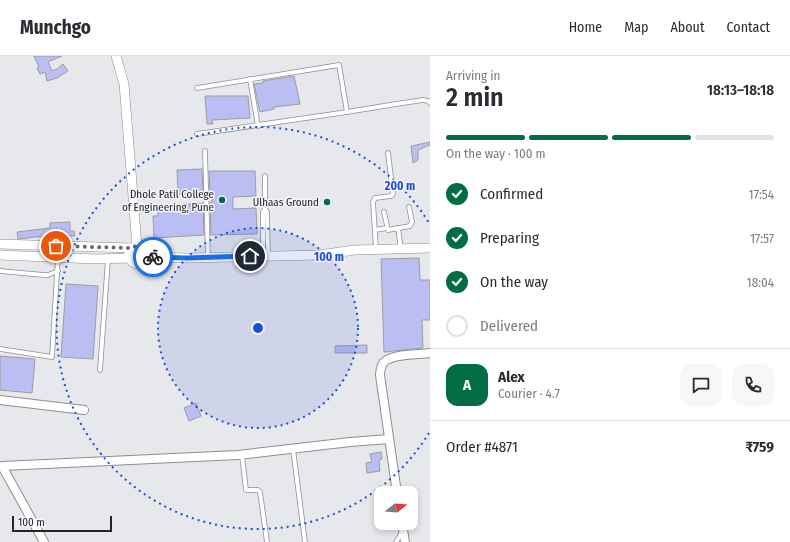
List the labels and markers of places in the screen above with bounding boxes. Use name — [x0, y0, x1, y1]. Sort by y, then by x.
place label: Dhole Patil College of Engineering, Pune — [122, 188, 214, 214]
marker: Dhole Patil College of Engineering, Pune — [217, 195, 227, 205]
place label: Ulhaas Ground — [253, 196, 319, 209]
marker: Ulhaas Ground — [322, 197, 332, 207]
pin — [39, 229, 73, 263]
pin — [233, 239, 267, 273]
centre of rings — [251, 321, 265, 335]

